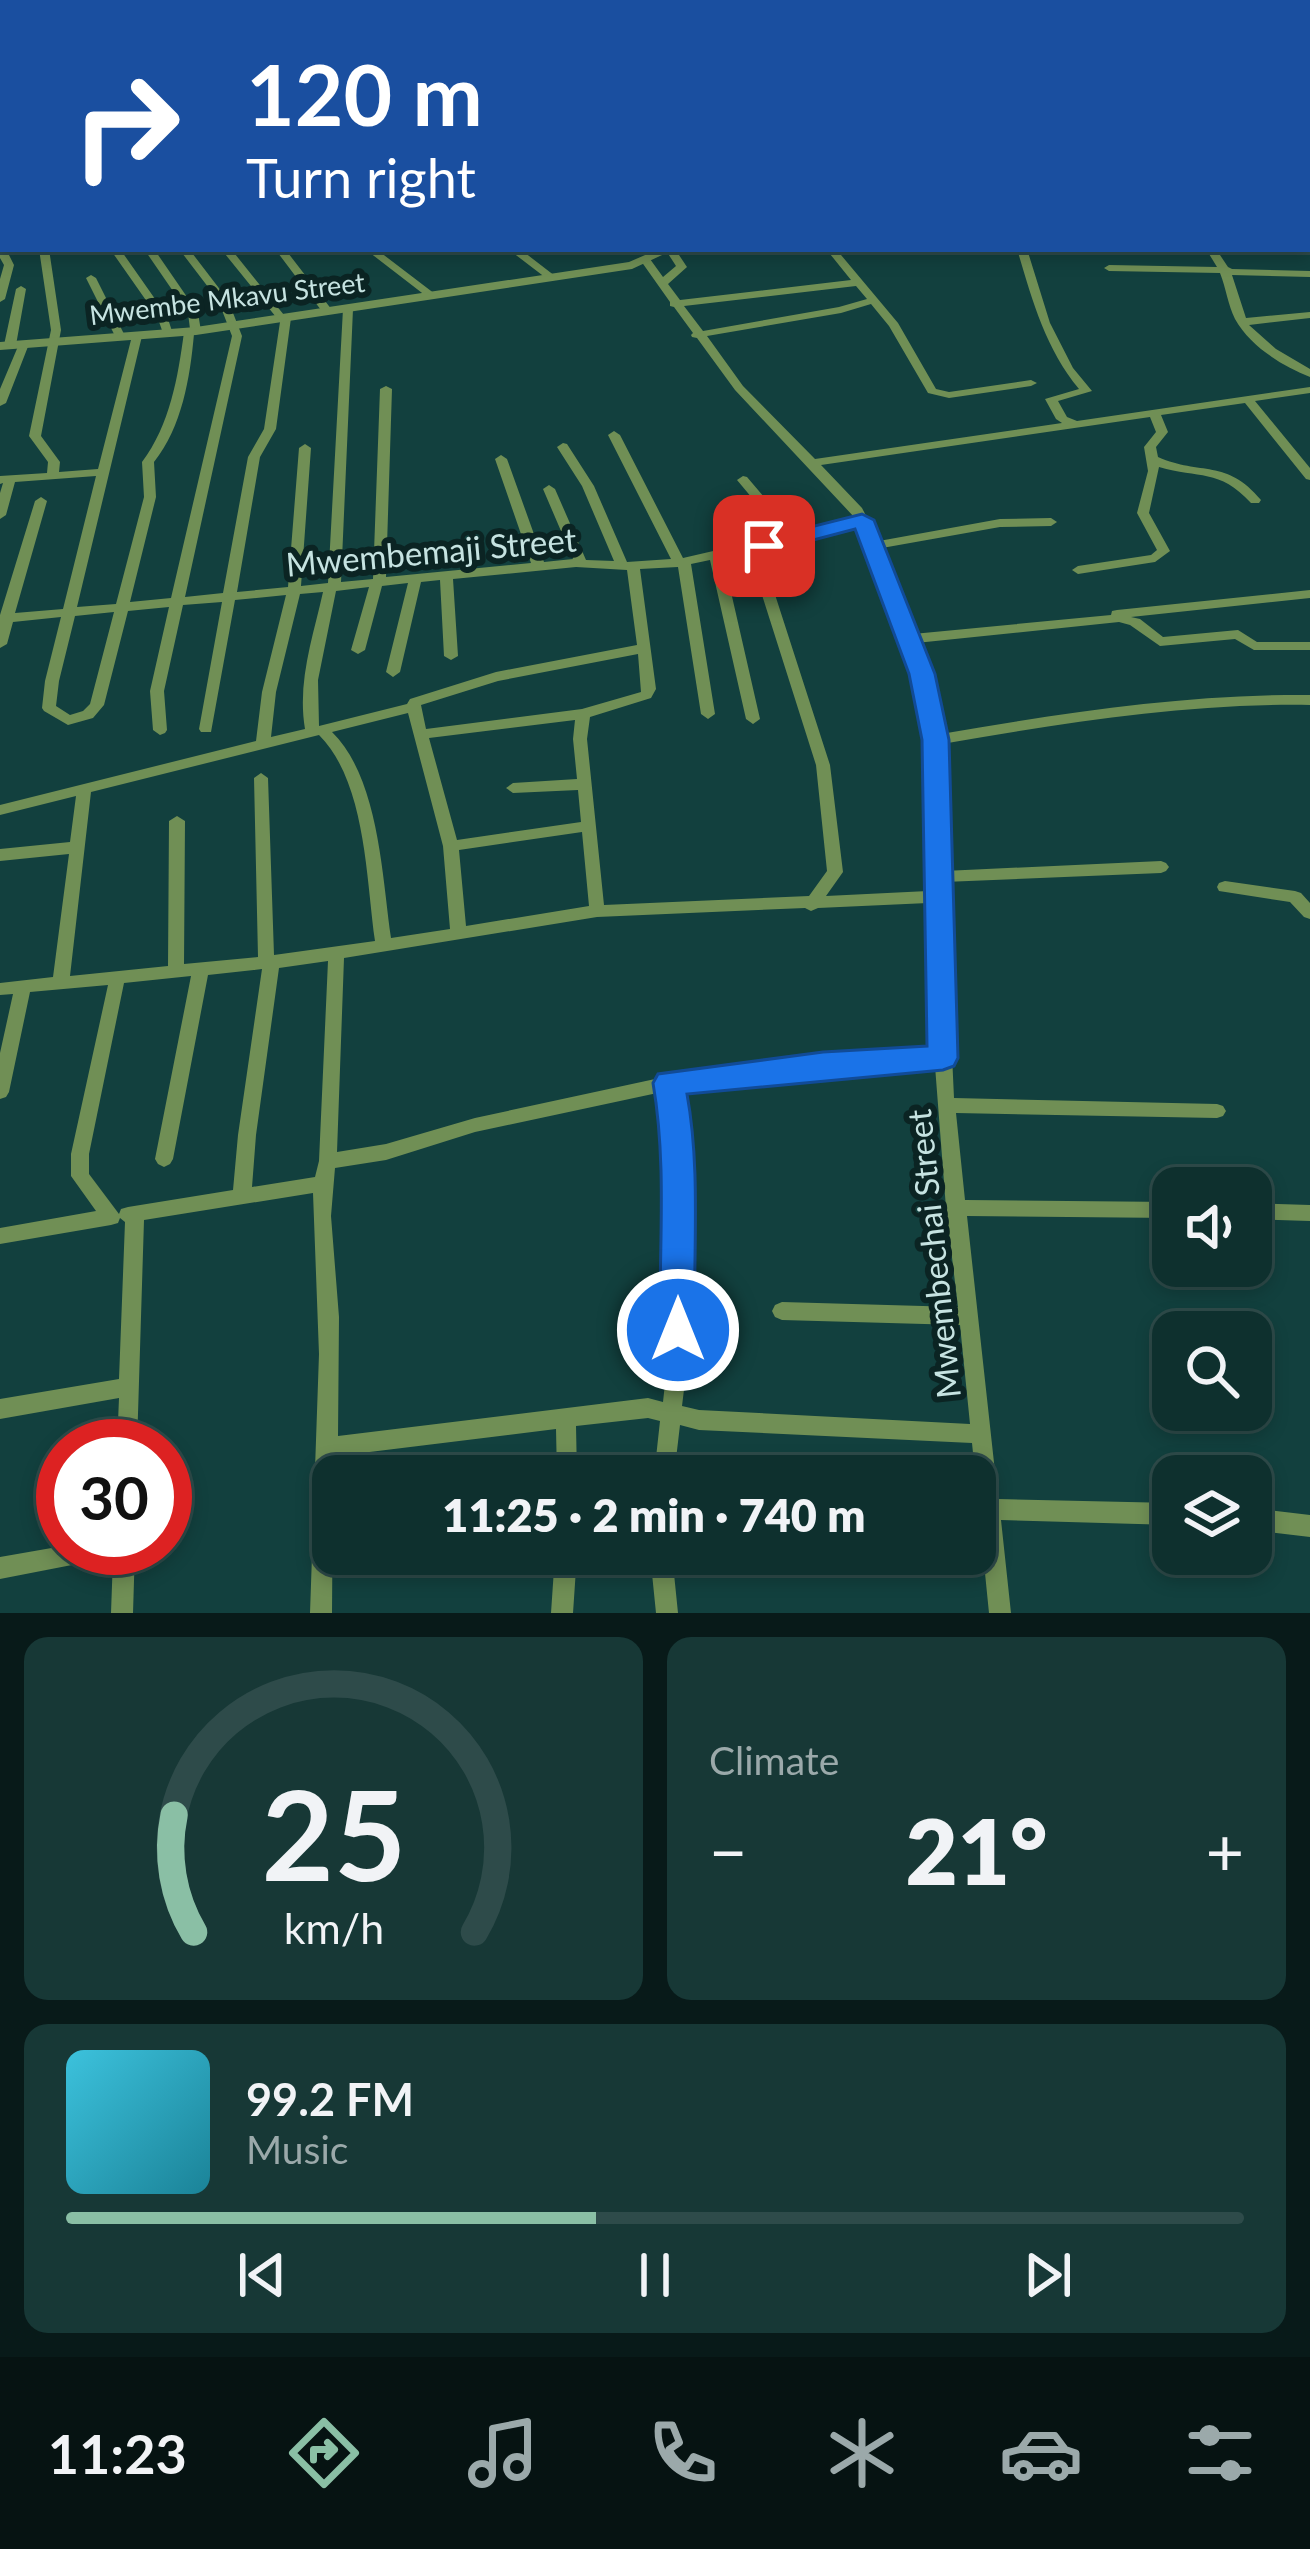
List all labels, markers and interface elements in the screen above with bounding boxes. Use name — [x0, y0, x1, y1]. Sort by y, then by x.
text: 120 m — [246, 43, 483, 144]
icon: right — [48, 48, 204, 204]
text: Turn right — [246, 145, 476, 210]
street label: Mwembe Mkavu Street — [87, 265, 367, 331]
pin — [713, 495, 815, 597]
icon: arrive — [731, 513, 797, 579]
street label: Mwembemaji Street — [284, 518, 578, 584]
street label: Mwembechai Street — [898, 1107, 968, 1400]
map controls — [1152, 1167, 1272, 1575]
button: sound — [1152, 1167, 1272, 1287]
position arrow — [615, 1267, 741, 1393]
button: search — [1152, 1311, 1272, 1431]
speed limit sign: 30 — [36, 1419, 192, 1575]
button: layers — [1152, 1455, 1272, 1575]
text: 11:25 · 2 min · 740 m — [442, 1488, 866, 1542]
text: Climate — [709, 1737, 839, 1783]
text: 25 — [261, 1758, 406, 1908]
text: 21° — [906, 1796, 1047, 1904]
text: − — [709, 1811, 747, 1890]
text: + — [1206, 1811, 1244, 1890]
text: km/h — [283, 1901, 384, 1952]
text: 99.2 FM — [246, 2072, 414, 2126]
text: Music — [246, 2126, 348, 2172]
icon: previous — [229, 2242, 295, 2308]
icon: pause — [622, 2242, 688, 2308]
icon: next — [1015, 2242, 1081, 2308]
icon: directions — [282, 2411, 366, 2495]
icon: music — [461, 2411, 545, 2495]
icon: phone — [641, 2411, 725, 2495]
icon: climate — [820, 2411, 904, 2495]
icon: car — [999, 2411, 1083, 2495]
icon: filters — [1178, 2411, 1262, 2495]
text: 11:23 — [48, 2421, 187, 2486]

